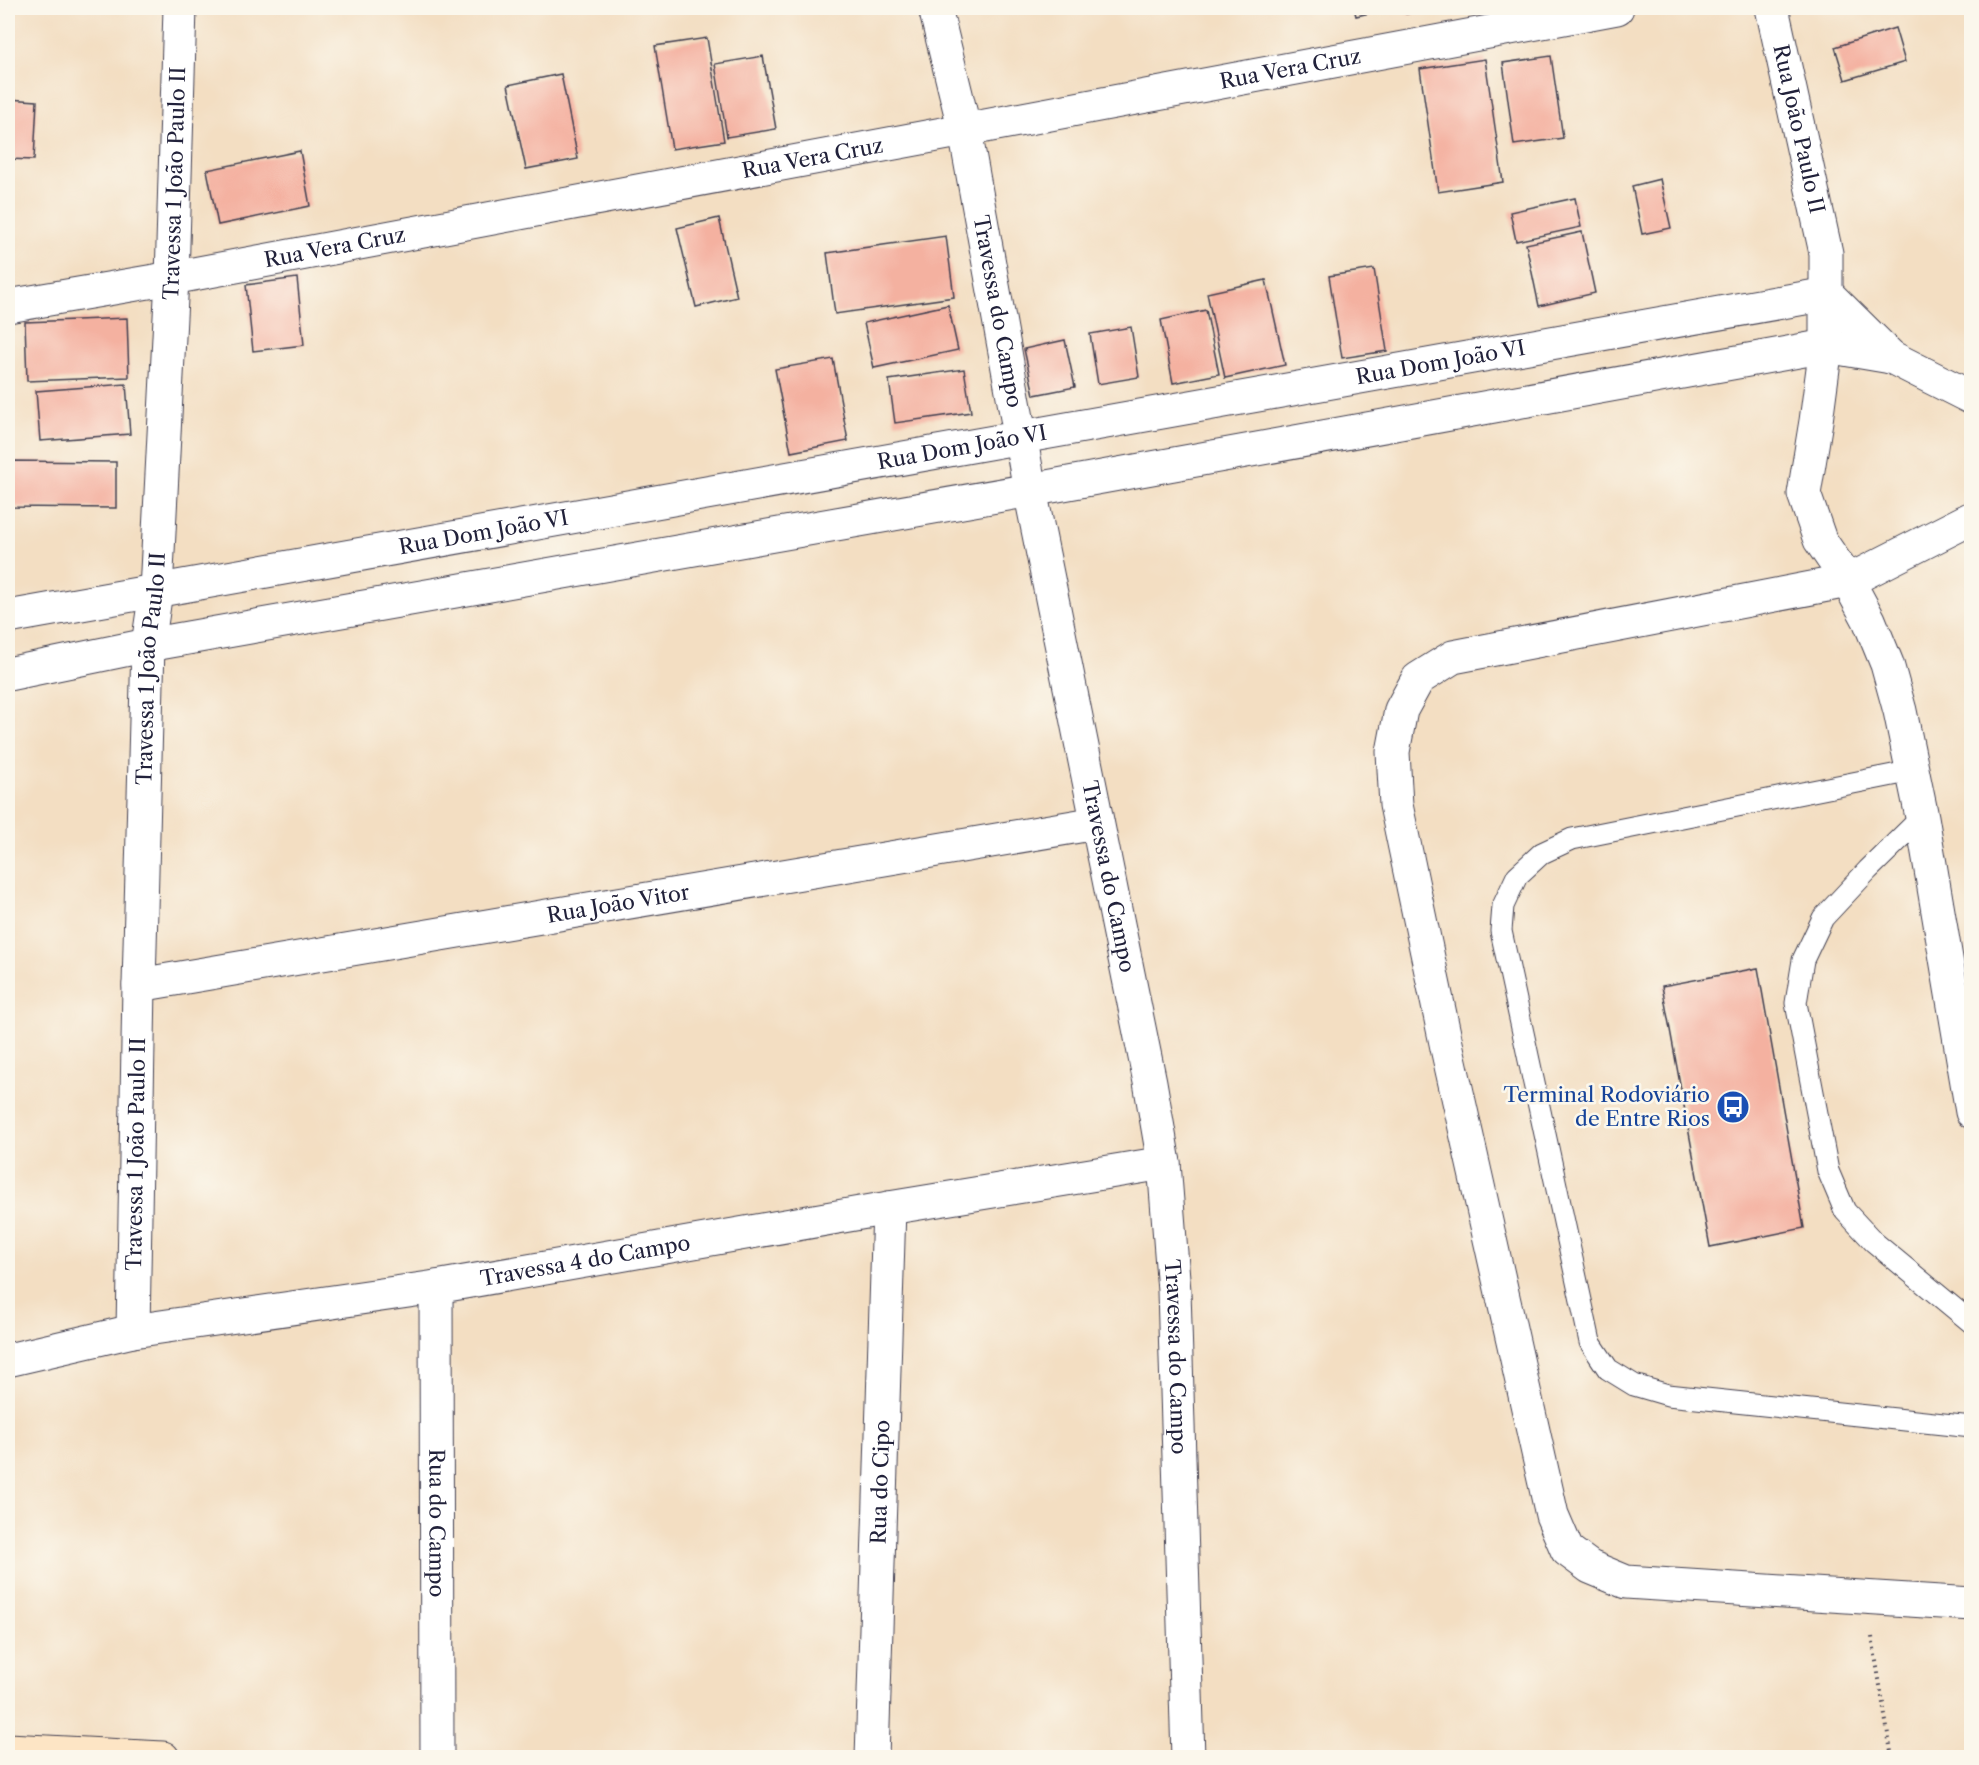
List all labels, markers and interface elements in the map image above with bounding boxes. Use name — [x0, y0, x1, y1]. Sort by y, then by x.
street label: Rua João Paulo II — [1768, 42, 1830, 216]
street label: Rua Vera Cruz — [1218, 43, 1363, 94]
street label: Travessa 1 João Paulo II — [158, 66, 190, 300]
street label: Rua Vera Cruz — [740, 132, 885, 183]
street label: Travessa do Campo — [968, 213, 1028, 410]
street label: Rua Vera Cruz — [262, 222, 407, 273]
street label: Rua Dom João VI — [1354, 335, 1527, 389]
street label: Rua Dom João VI — [875, 420, 1049, 474]
street label: Rua Dom João VI — [397, 505, 570, 559]
street label: Travessa 1 João Paulo II — [131, 552, 170, 785]
street label: Travessa do Campo — [1077, 779, 1140, 975]
street label: Rua João Vitor — [545, 879, 691, 928]
street label: Travessa 1 João Paulo II — [121, 1037, 150, 1271]
place label: Terminal Rodoviário de Entre Rios — [1504, 1082, 1710, 1131]
bus stop icon: Terminal Rodoviário de Entre Rios — [1715, 1089, 1751, 1125]
street label: Travessa 4 do Campo — [478, 1230, 692, 1291]
street label: Travessa do Campo — [1160, 1259, 1192, 1455]
street label: Rua do Cipo — [866, 1420, 894, 1545]
street label: Rua do Campo — [424, 1449, 450, 1597]

